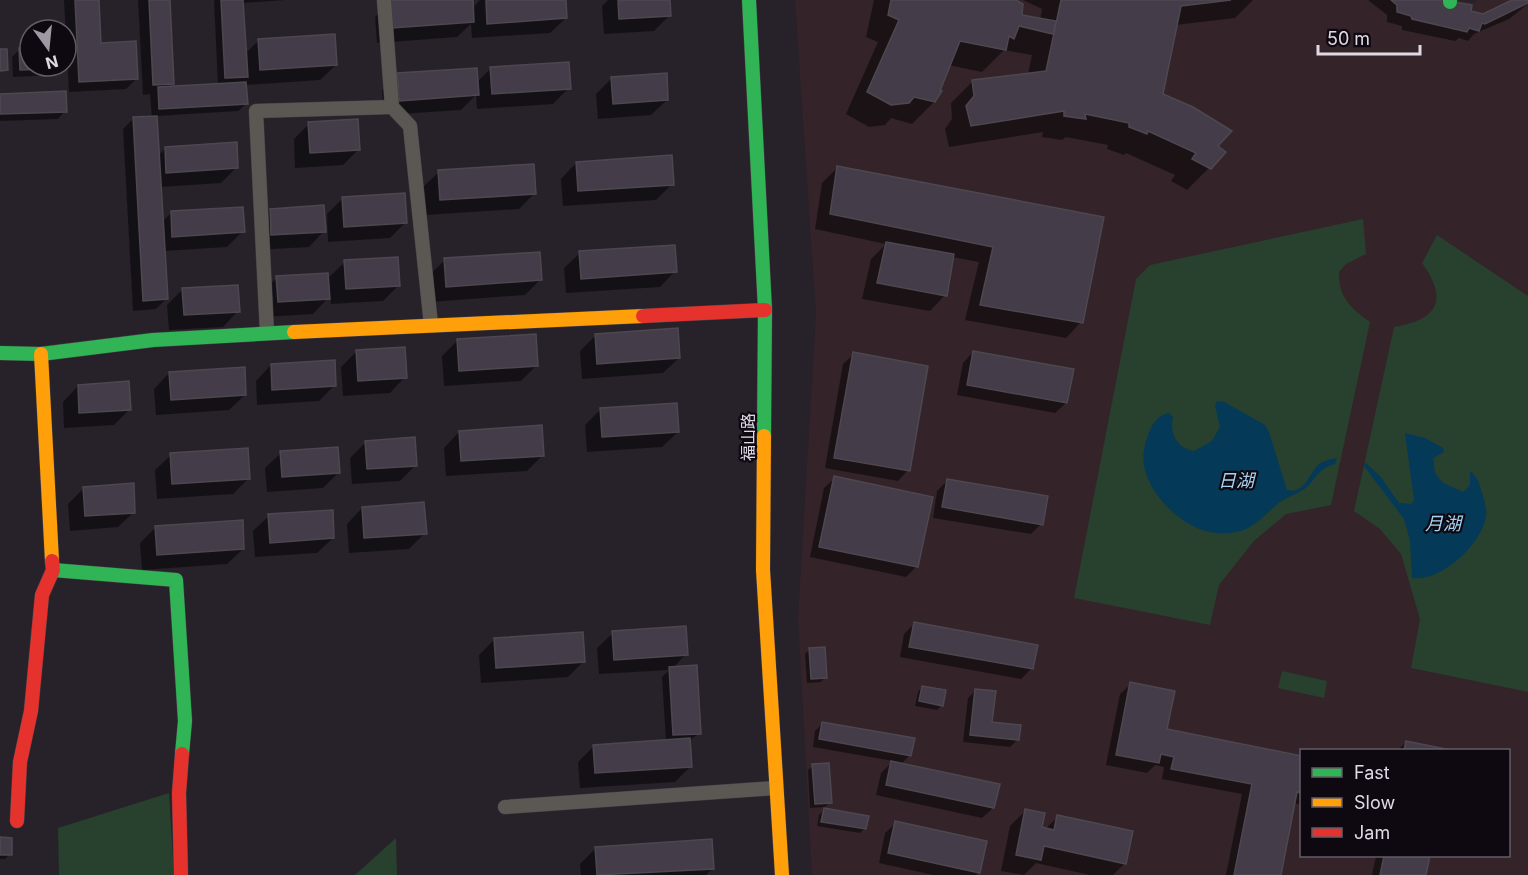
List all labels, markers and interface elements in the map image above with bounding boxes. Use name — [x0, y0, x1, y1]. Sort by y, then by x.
north arrow — [18, 18, 78, 78]
scale bar — [1318, 18, 1420, 56]
text: 50 m — [1327, 28, 1370, 49]
text: N — [43, 51, 60, 74]
street label: 福山路 — [738, 413, 758, 461]
water label: 日湖 — [1218, 470, 1257, 491]
water label: 月湖 — [1425, 513, 1464, 534]
legend — [1300, 749, 1510, 857]
text: Fast — [1354, 762, 1390, 783]
text: Slow — [1354, 792, 1395, 813]
text: Jam — [1354, 822, 1390, 843]

